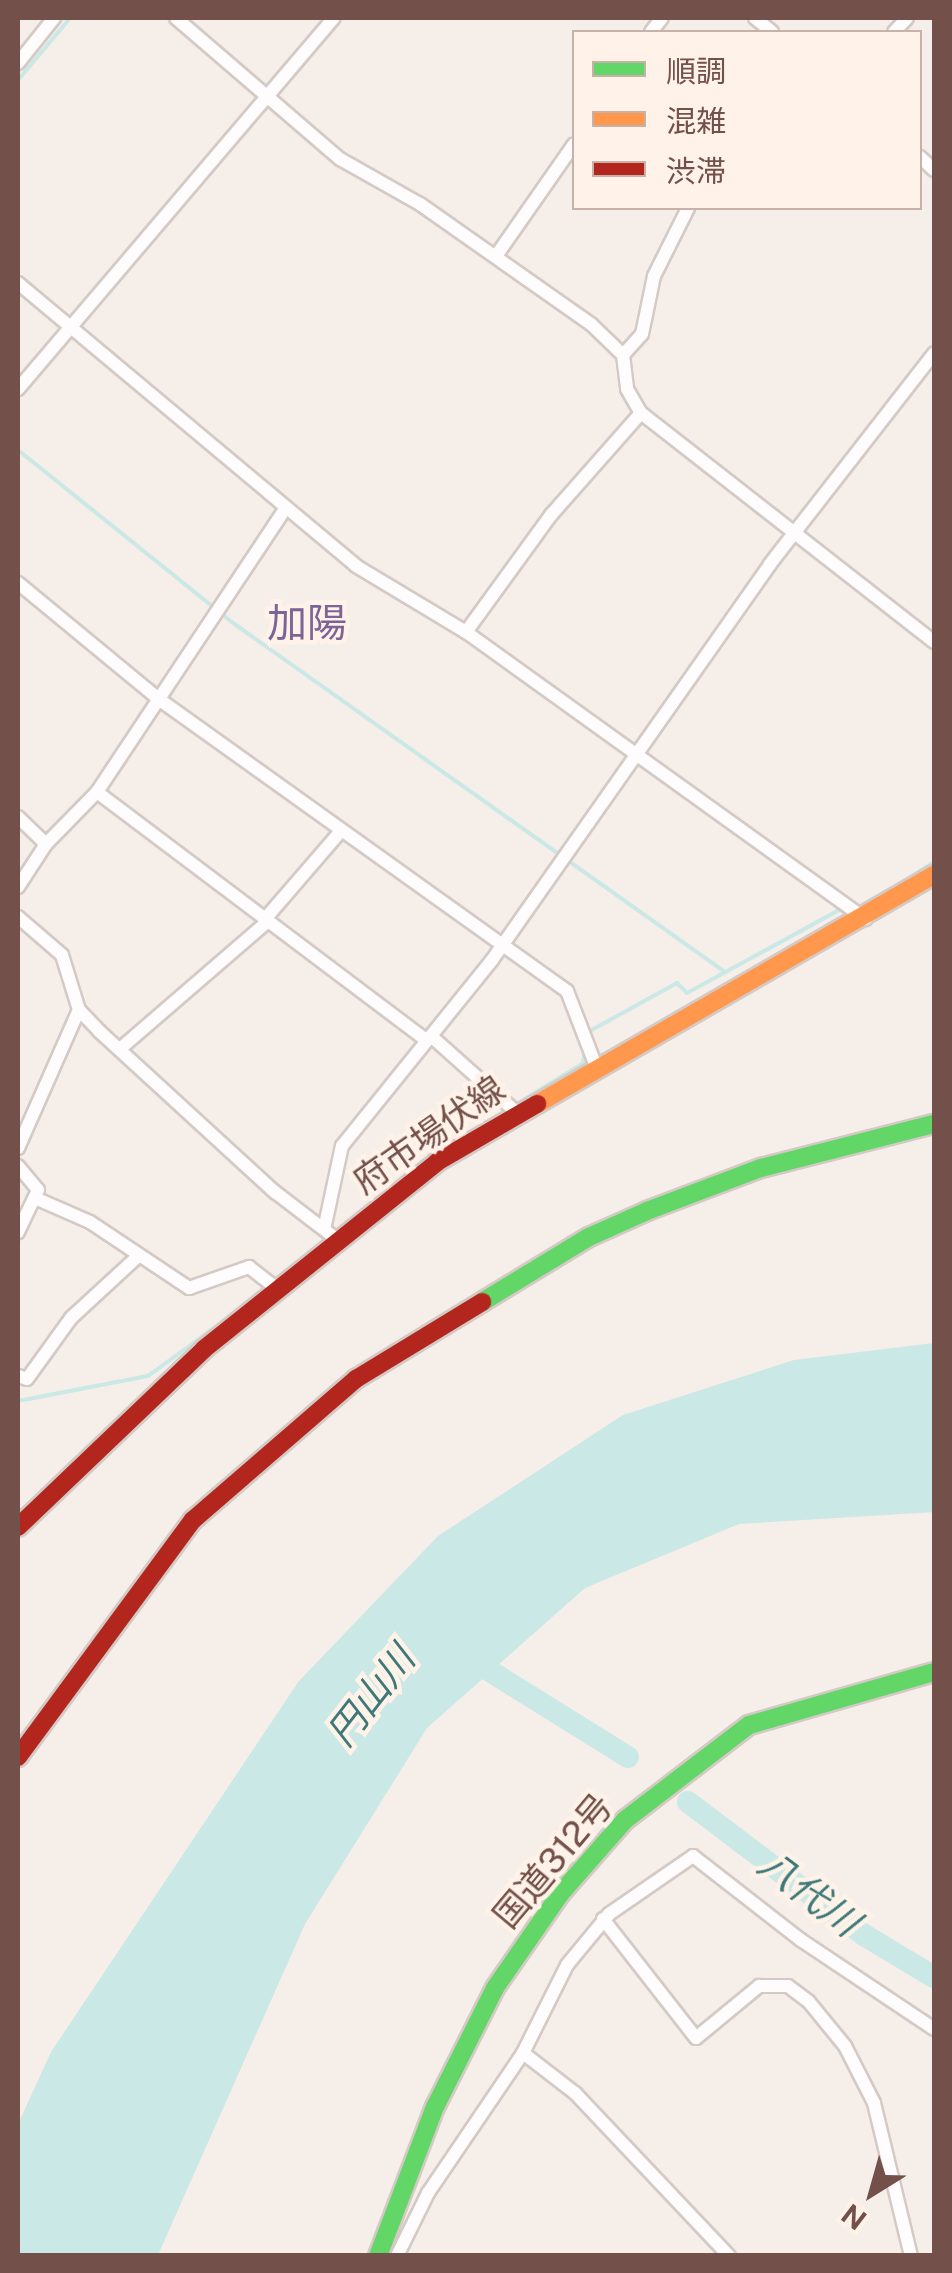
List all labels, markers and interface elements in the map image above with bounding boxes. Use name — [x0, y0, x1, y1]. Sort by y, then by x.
legend — [572, 30, 922, 210]
text: 順調 — [666, 53, 726, 89]
text: 混雑 — [666, 103, 726, 139]
text: 渋滞 — [666, 153, 726, 189]
district label: 加陽 — [267, 599, 347, 647]
street label: 府市場伏線 — [345, 1068, 513, 1202]
water label: 円山川 — [318, 1637, 424, 1755]
street label: 国道312号 — [485, 1785, 621, 1937]
water label: 八代川 — [750, 1840, 868, 1946]
north arrow — [822, 2143, 922, 2243]
text: N — [835, 2198, 872, 2237]

